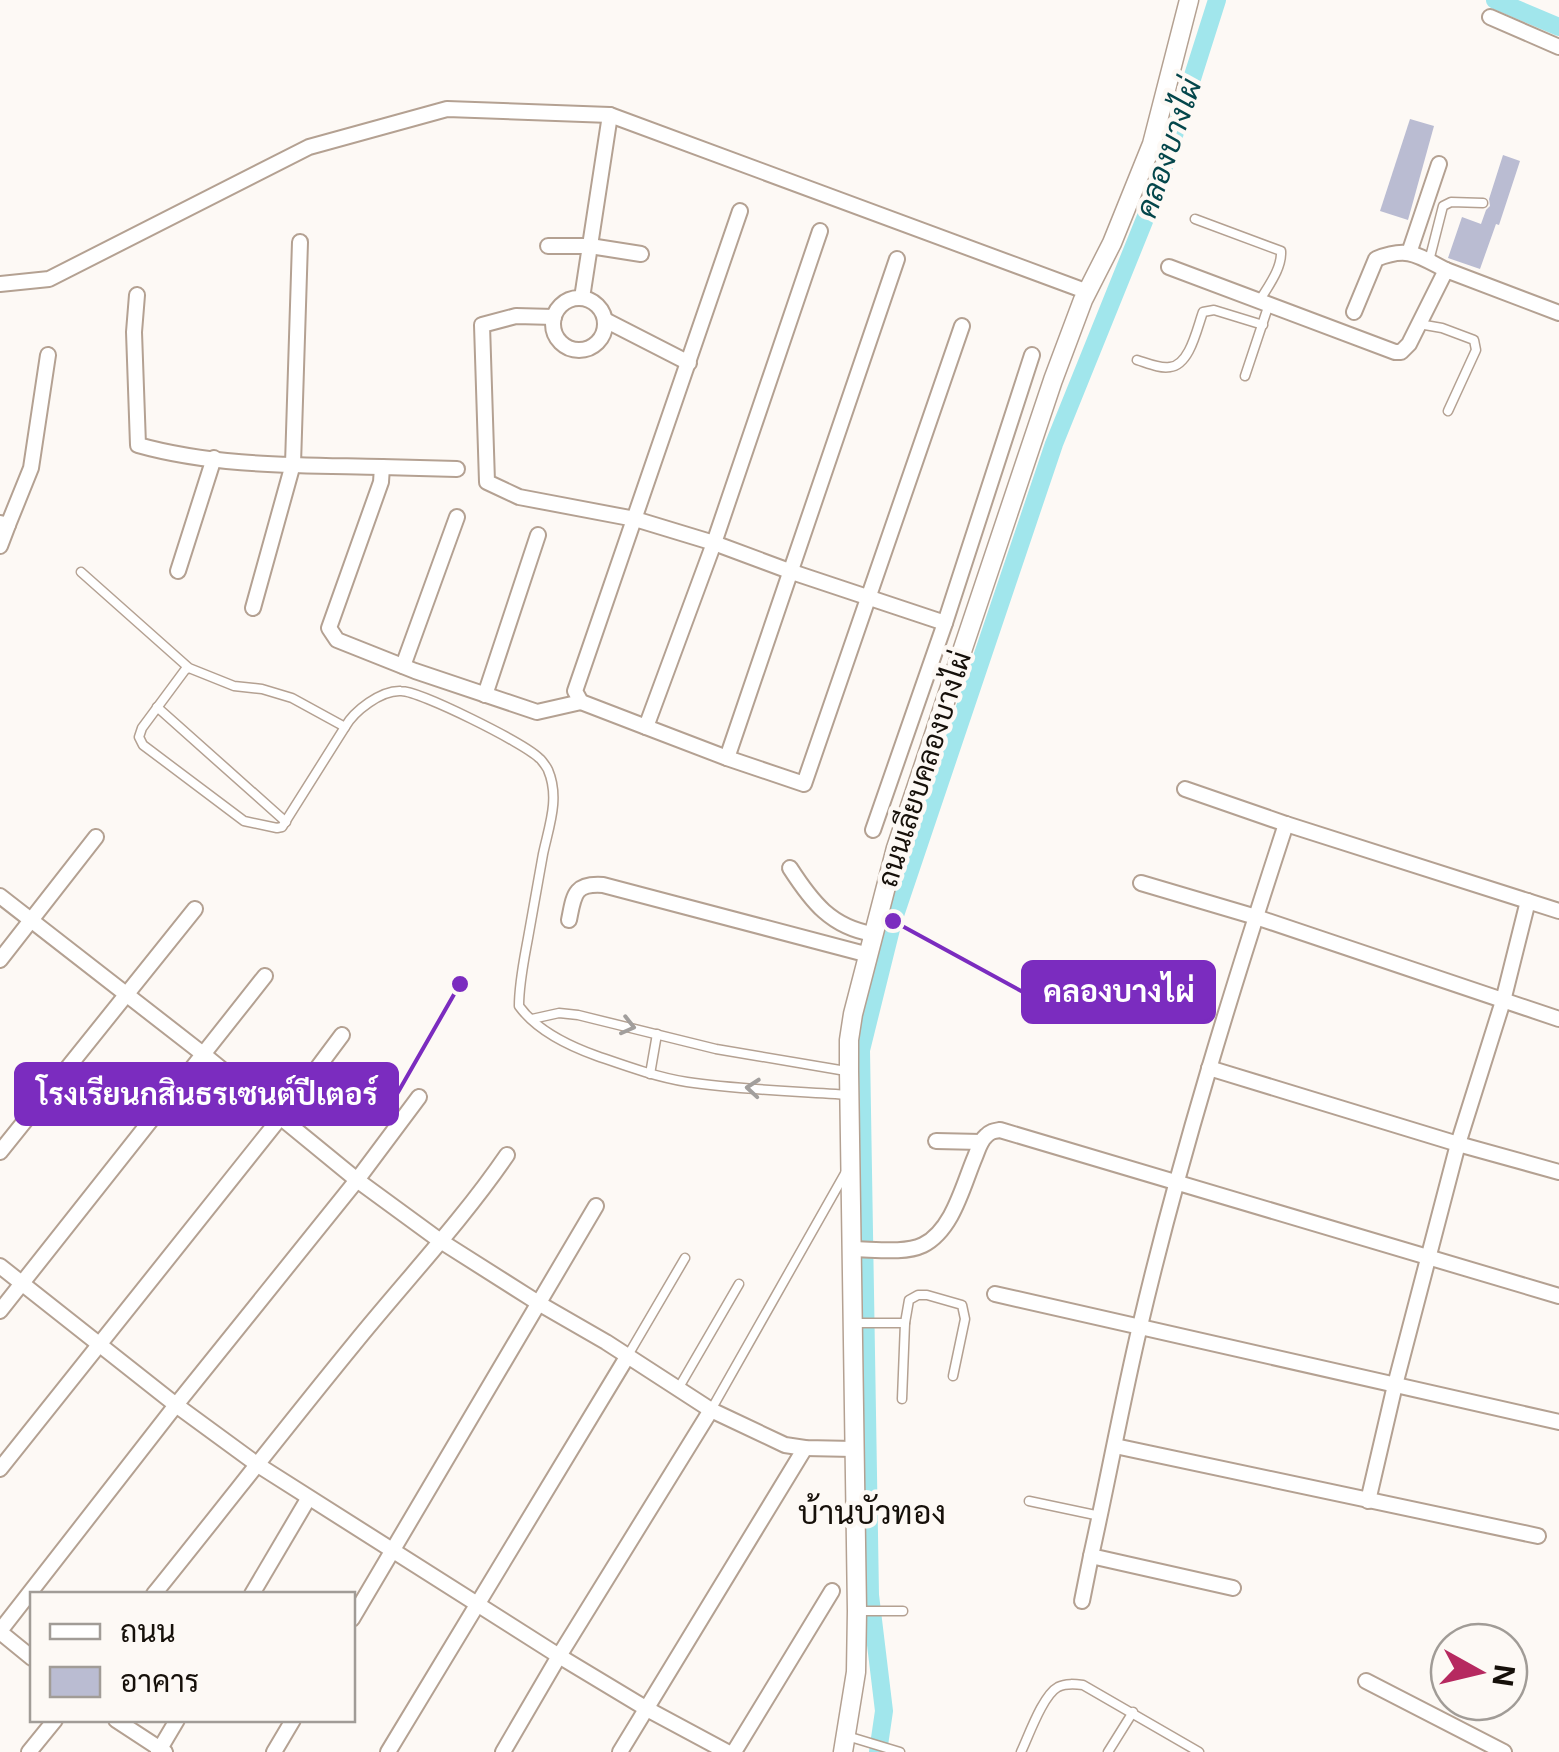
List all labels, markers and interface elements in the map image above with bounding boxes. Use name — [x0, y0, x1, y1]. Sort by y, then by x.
water label: คลองบางไผ่ — [1126, 72, 1209, 222]
street label: ถนนเลียบคลองบางไผ่ — [868, 646, 978, 891]
callout: คลองบางไผ่ — [1023, 962, 1214, 1022]
text: คลองบางไผ่ — [1043, 971, 1195, 1009]
one-way arrow — [619, 1015, 636, 1036]
callout: โรงเรียนกสินธรเซนต์ปีเตอร์ — [16, 1064, 397, 1124]
text: โรงเรียนกสินธรเซนต์ปีเตอร์ — [34, 1074, 379, 1112]
one-way arrow — [745, 1077, 761, 1099]
district label: บ้านบัวทอง — [798, 1492, 946, 1532]
legend — [30, 1592, 355, 1722]
text: ถนน — [120, 1613, 176, 1649]
north arrow — [1429, 1622, 1529, 1722]
text: อาคาร — [120, 1663, 199, 1699]
text: N — [1485, 1663, 1522, 1688]

